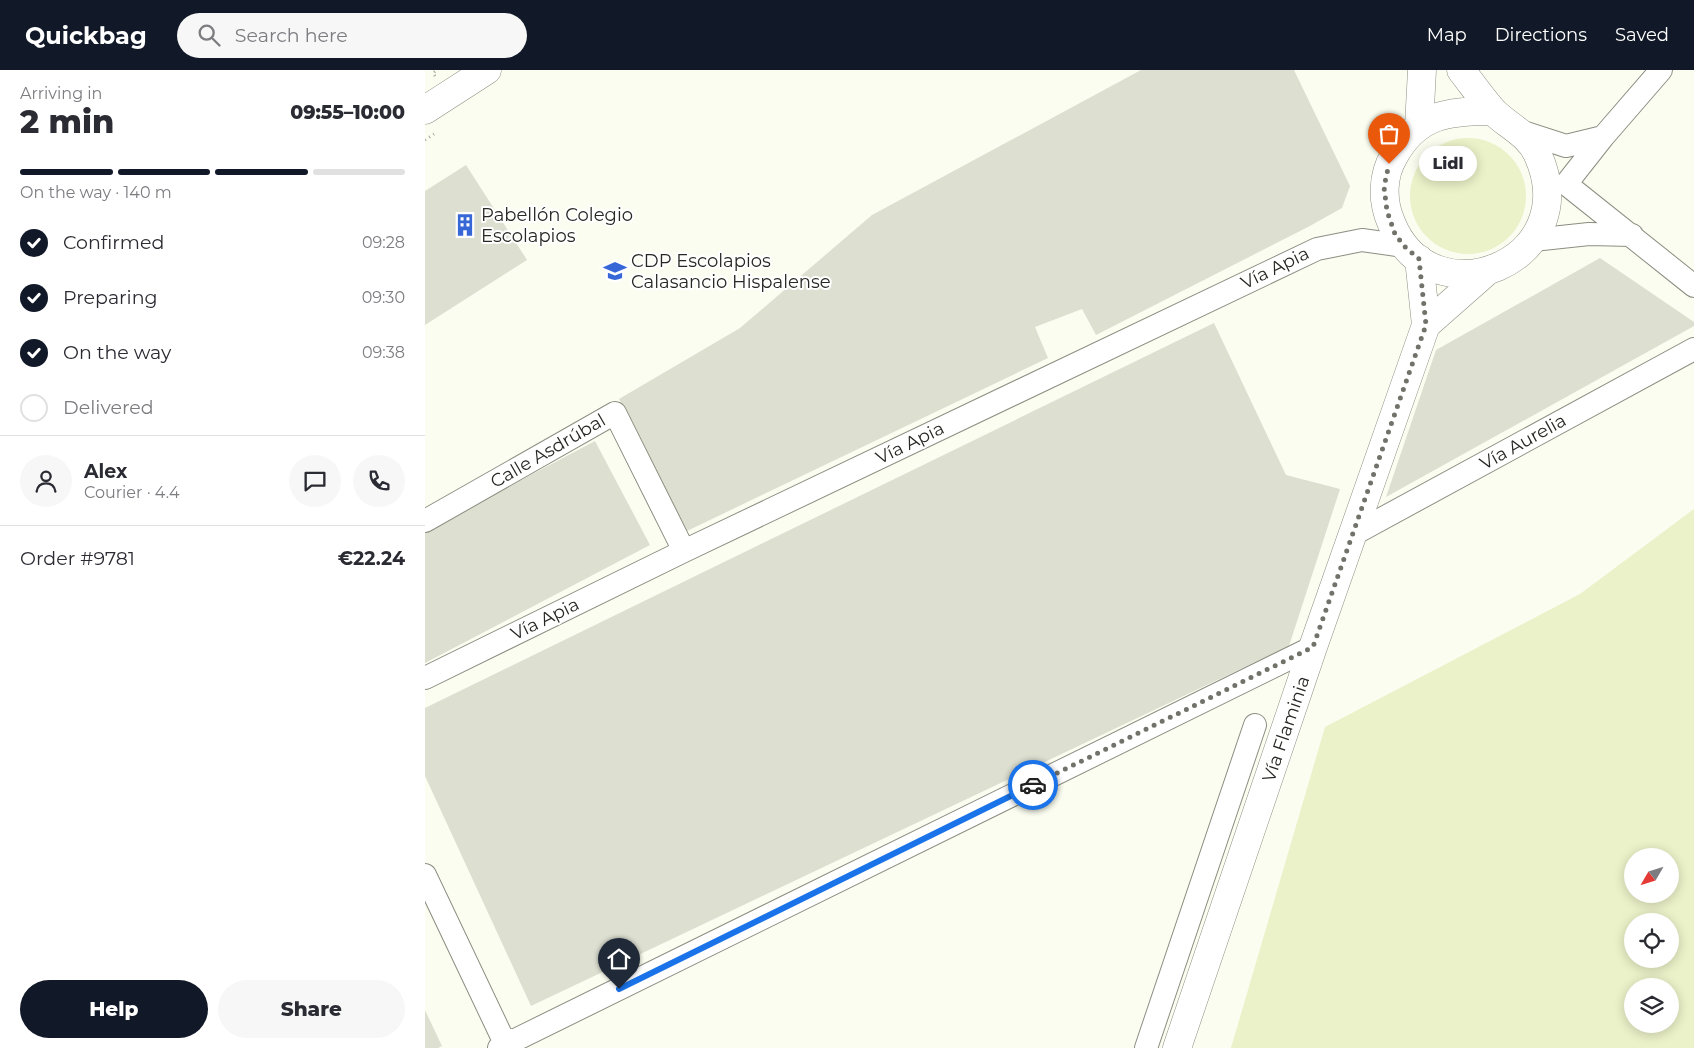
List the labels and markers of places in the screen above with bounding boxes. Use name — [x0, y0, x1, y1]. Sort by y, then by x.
pin — [1368, 113, 1410, 164]
callout: Lidl — [1419, 146, 1477, 182]
place label: Pabellón Colegio Escolapios — [481, 204, 633, 247]
building icon: Pabellón Colegio Escolapios — [452, 212, 478, 238]
place label: CDP Escolapios Calasancio Hispalense — [631, 250, 831, 293]
school or university icon: CDP Escolapios Calasancio Hispalense — [602, 258, 628, 284]
pin — [598, 938, 640, 989]

